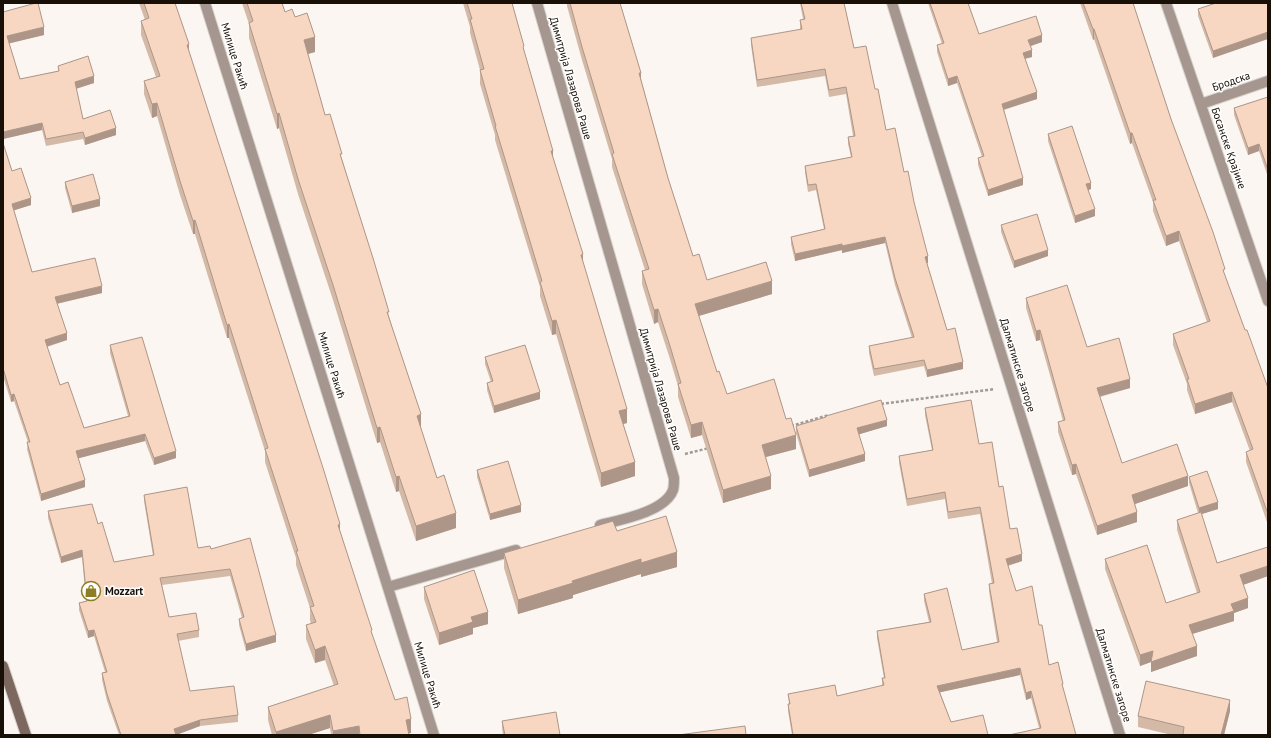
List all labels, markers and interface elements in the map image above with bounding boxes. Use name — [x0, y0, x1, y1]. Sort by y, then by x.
street label: Димитрија Лазарова Раше — [547, 15, 595, 142]
street label: Милице Ракић — [218, 21, 252, 91]
street label: Бродска — [1210, 68, 1252, 94]
street label: Босанске Крајине — [1208, 105, 1250, 191]
street label: Далматинске загоре — [997, 316, 1039, 414]
street label: Димитрија Лазарова Раше — [637, 326, 685, 453]
street label: Милице Ракић — [315, 330, 349, 400]
shop icon: Mozzart — [80, 580, 102, 602]
place label: Mozzart — [105, 584, 143, 598]
street label: Далматинске загоре — [1093, 626, 1135, 724]
street label: Милице Ракић — [411, 640, 445, 710]

